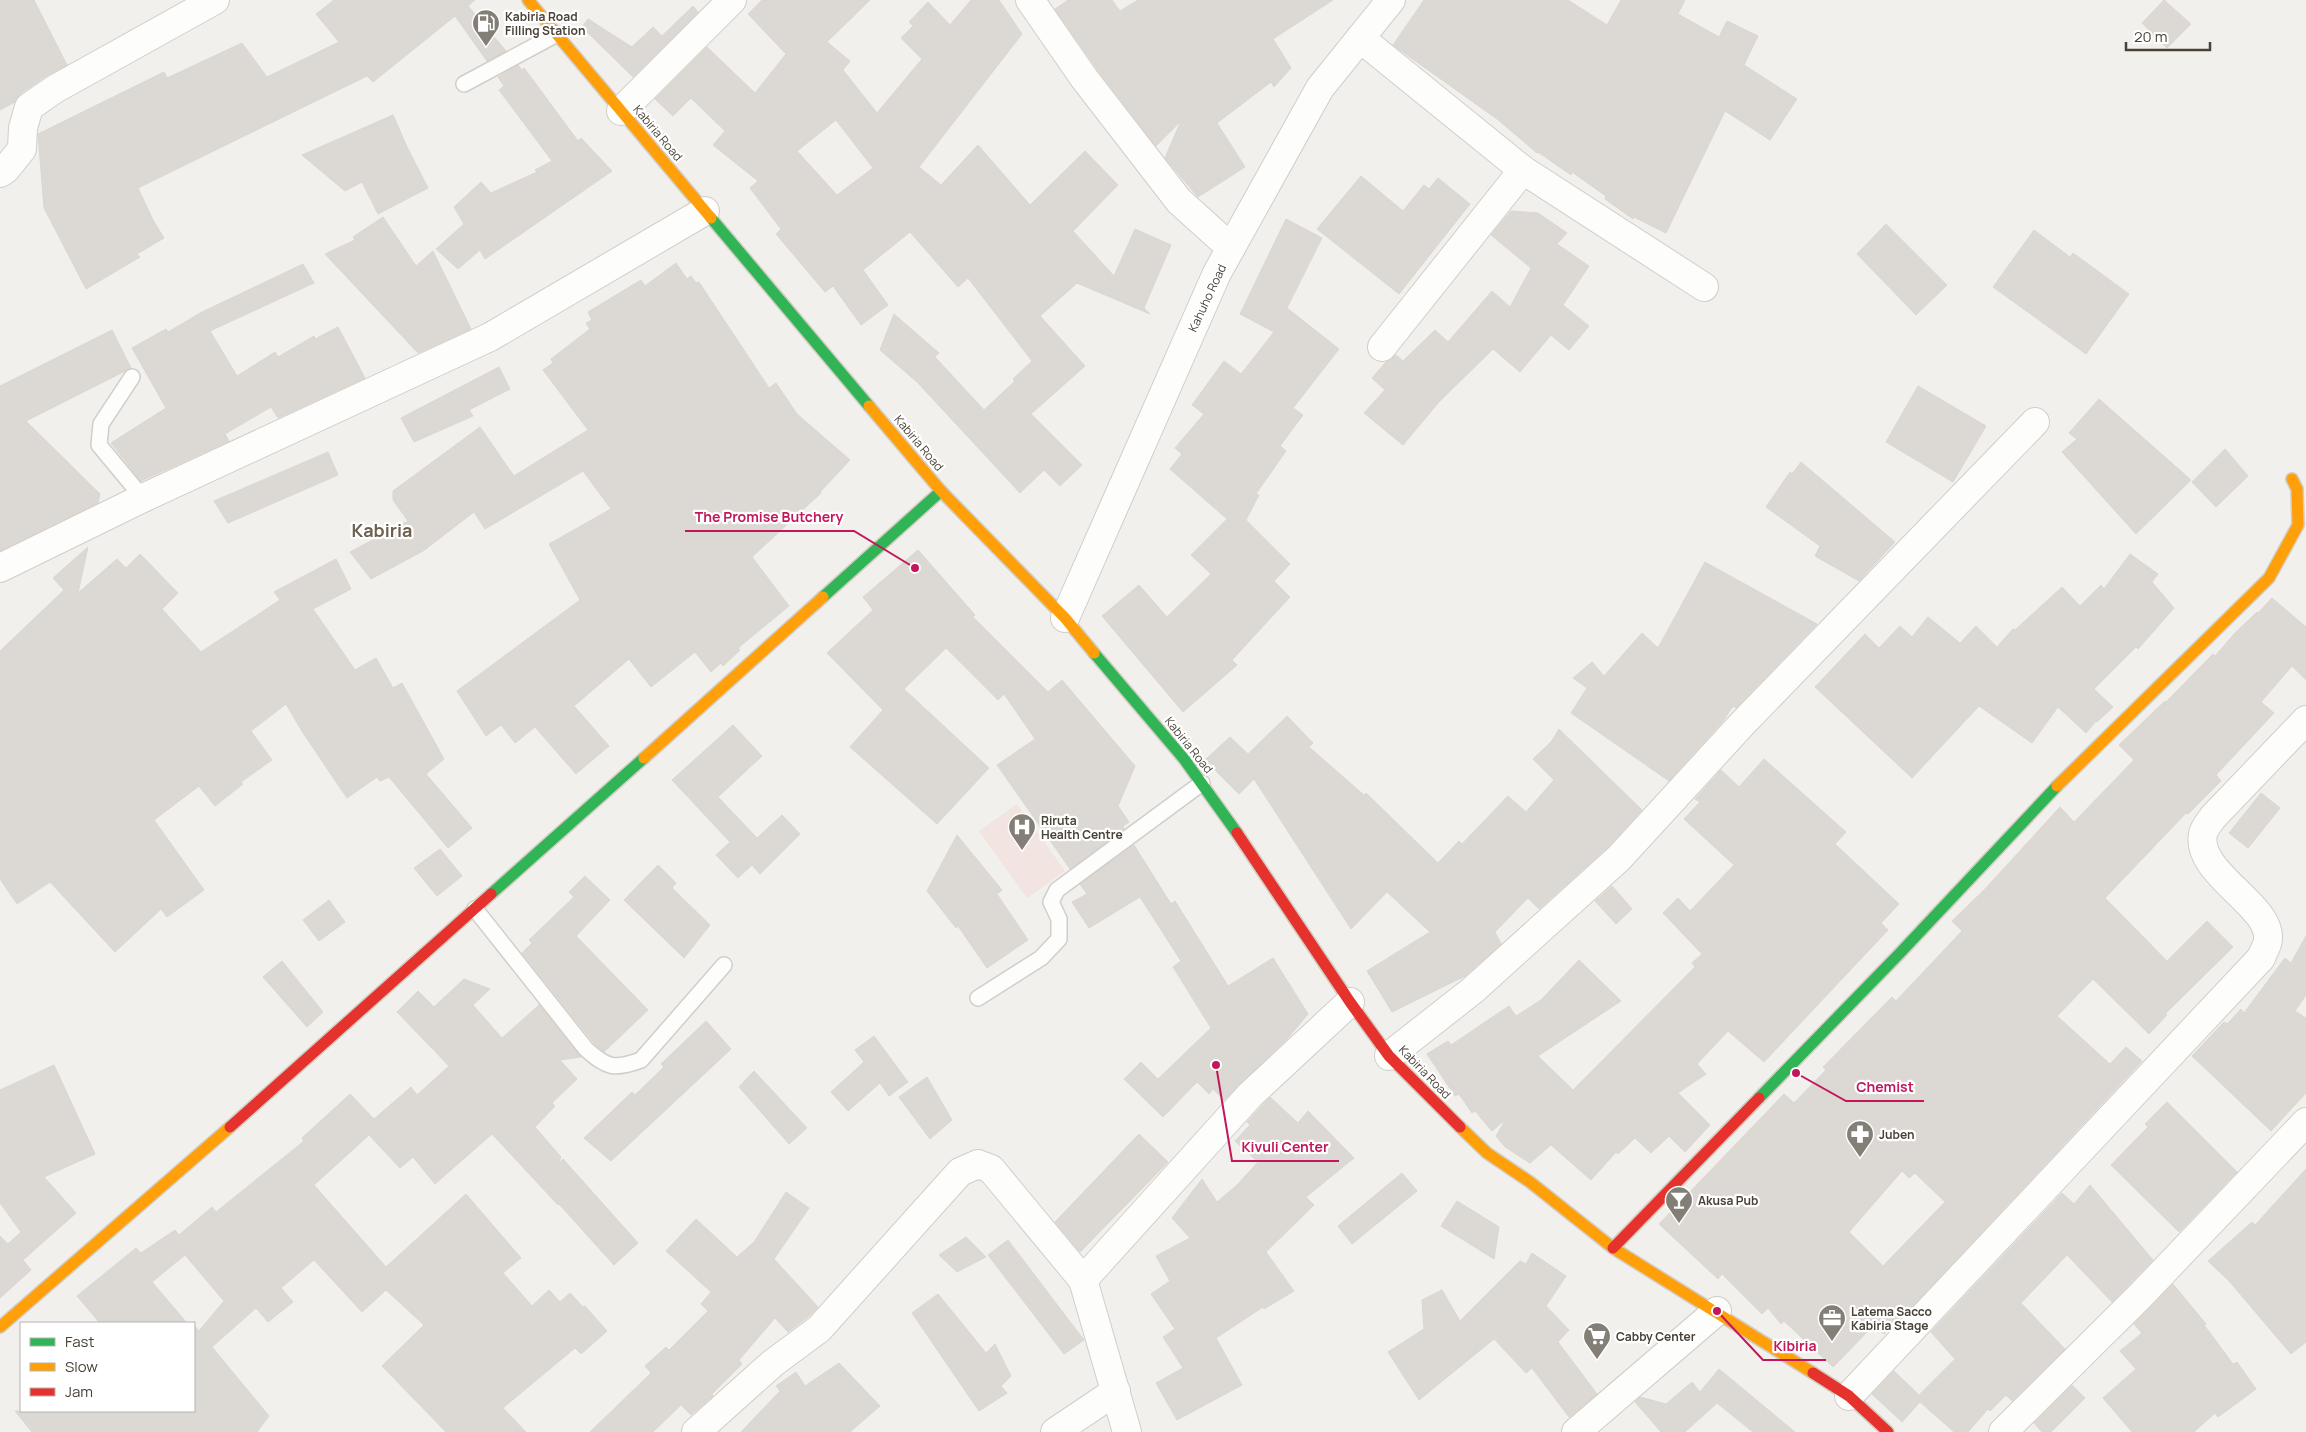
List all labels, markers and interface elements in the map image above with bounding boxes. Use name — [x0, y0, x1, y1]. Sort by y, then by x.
fuel station icon: Kabiria Road Filling Station — [471, 8, 501, 47]
place label: Kabiria Road Filling Station — [505, 8, 586, 39]
scale bar — [2126, 20, 2210, 52]
text: 20 m — [2134, 26, 2167, 47]
street label: Kabiria Road — [630, 101, 686, 165]
street label: Kahuho Road — [1184, 261, 1230, 335]
street label: Kabiria Road — [891, 411, 947, 475]
callout: The Promise Butchery — [685, 502, 854, 531]
text: The Promise Butchery — [695, 507, 843, 526]
district label: Kabiria — [352, 518, 412, 542]
street label: Kabiria Road — [1161, 713, 1217, 777]
hospital icon: Riruta Health Centre — [1007, 812, 1037, 851]
place label: Riruta Health Centre — [1041, 812, 1123, 843]
street label: Kabiria Road — [1395, 1042, 1455, 1102]
callout: Chemist — [1846, 1072, 1924, 1101]
text: Chemist — [1856, 1077, 1914, 1096]
pharmacy icon: Juben — [1845, 1119, 1875, 1158]
place label: Juben — [1879, 1126, 1914, 1143]
callout: Kivuli Center — [1232, 1132, 1339, 1161]
text: Kivuli Center — [1241, 1137, 1329, 1156]
bar icon: Akusa Pub — [1664, 1185, 1694, 1224]
place label: Akusa Pub — [1698, 1192, 1758, 1209]
office icon: Latema Sacco Kabiria Stage — [1817, 1303, 1847, 1342]
place label: Latema Sacco Kabiria Stage — [1851, 1303, 1932, 1334]
supermarket icon: Cabby Center — [1582, 1321, 1612, 1360]
legend — [20, 1322, 195, 1412]
place label: Cabby Center — [1616, 1328, 1696, 1345]
text: Fast — [65, 1331, 94, 1352]
callout: Kibiria — [1763, 1331, 1826, 1360]
text: Kibiria — [1773, 1336, 1817, 1355]
text: Slow — [65, 1356, 98, 1377]
text: Jam — [65, 1381, 93, 1402]

